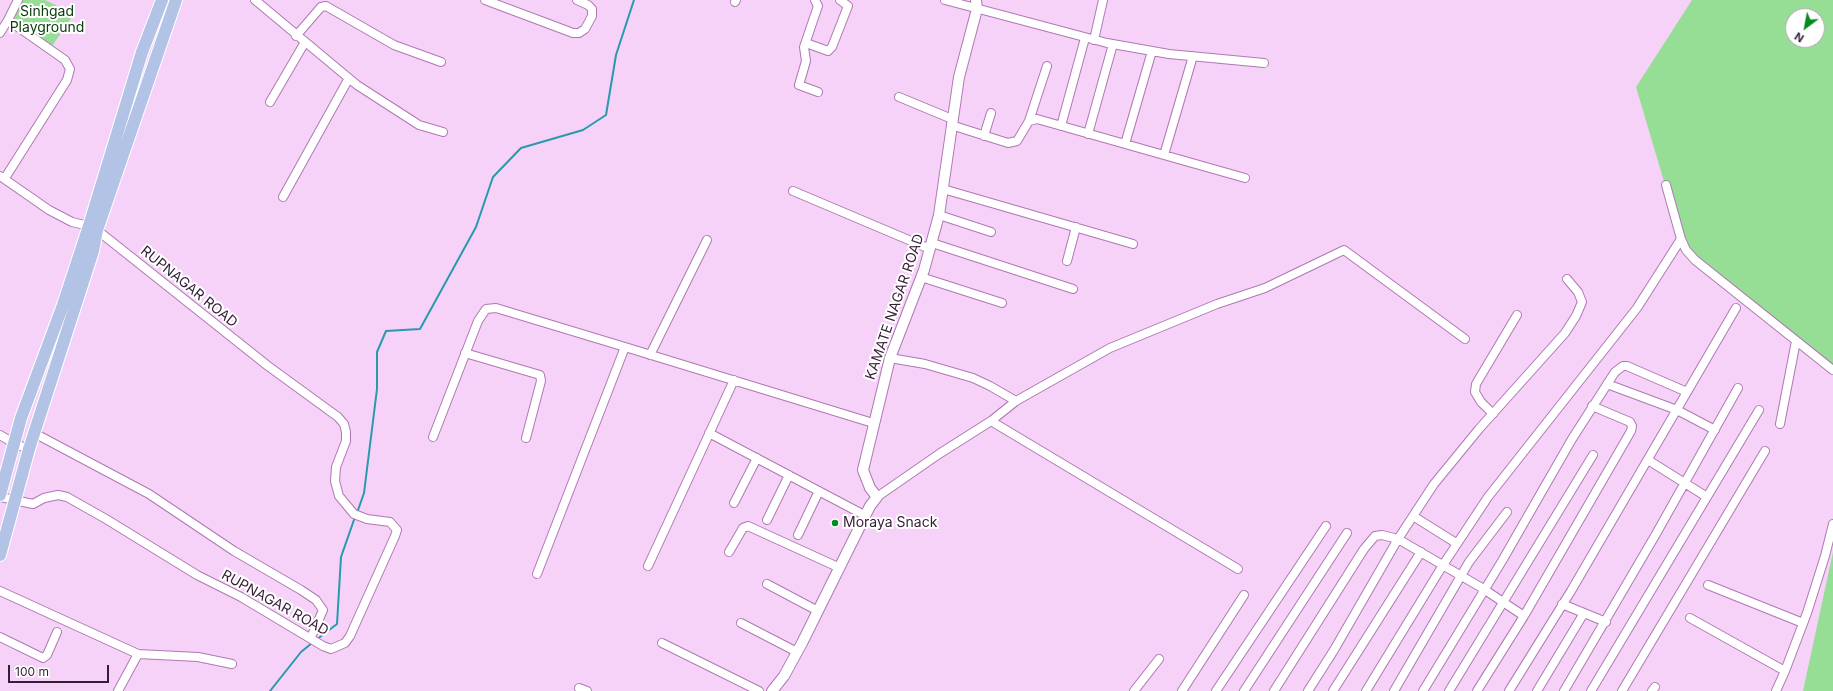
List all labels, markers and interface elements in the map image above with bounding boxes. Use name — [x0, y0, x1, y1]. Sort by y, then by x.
park label: Sinhgad Playground — [10, 4, 84, 36]
north arrow — [1785, 8, 1825, 48]
text: N — [1792, 29, 1806, 45]
street label: KAMATE NAGAR ROAD — [862, 232, 928, 382]
street label: RUPNAGAR ROAD — [137, 243, 241, 331]
place label: Moraya Snack — [843, 515, 937, 531]
marker: Moraya Snack — [830, 518, 840, 528]
street label: RUPNAGAR ROAD — [219, 567, 331, 639]
scale bar — [10, 657, 111, 683]
text: 100 m — [15, 664, 49, 679]

